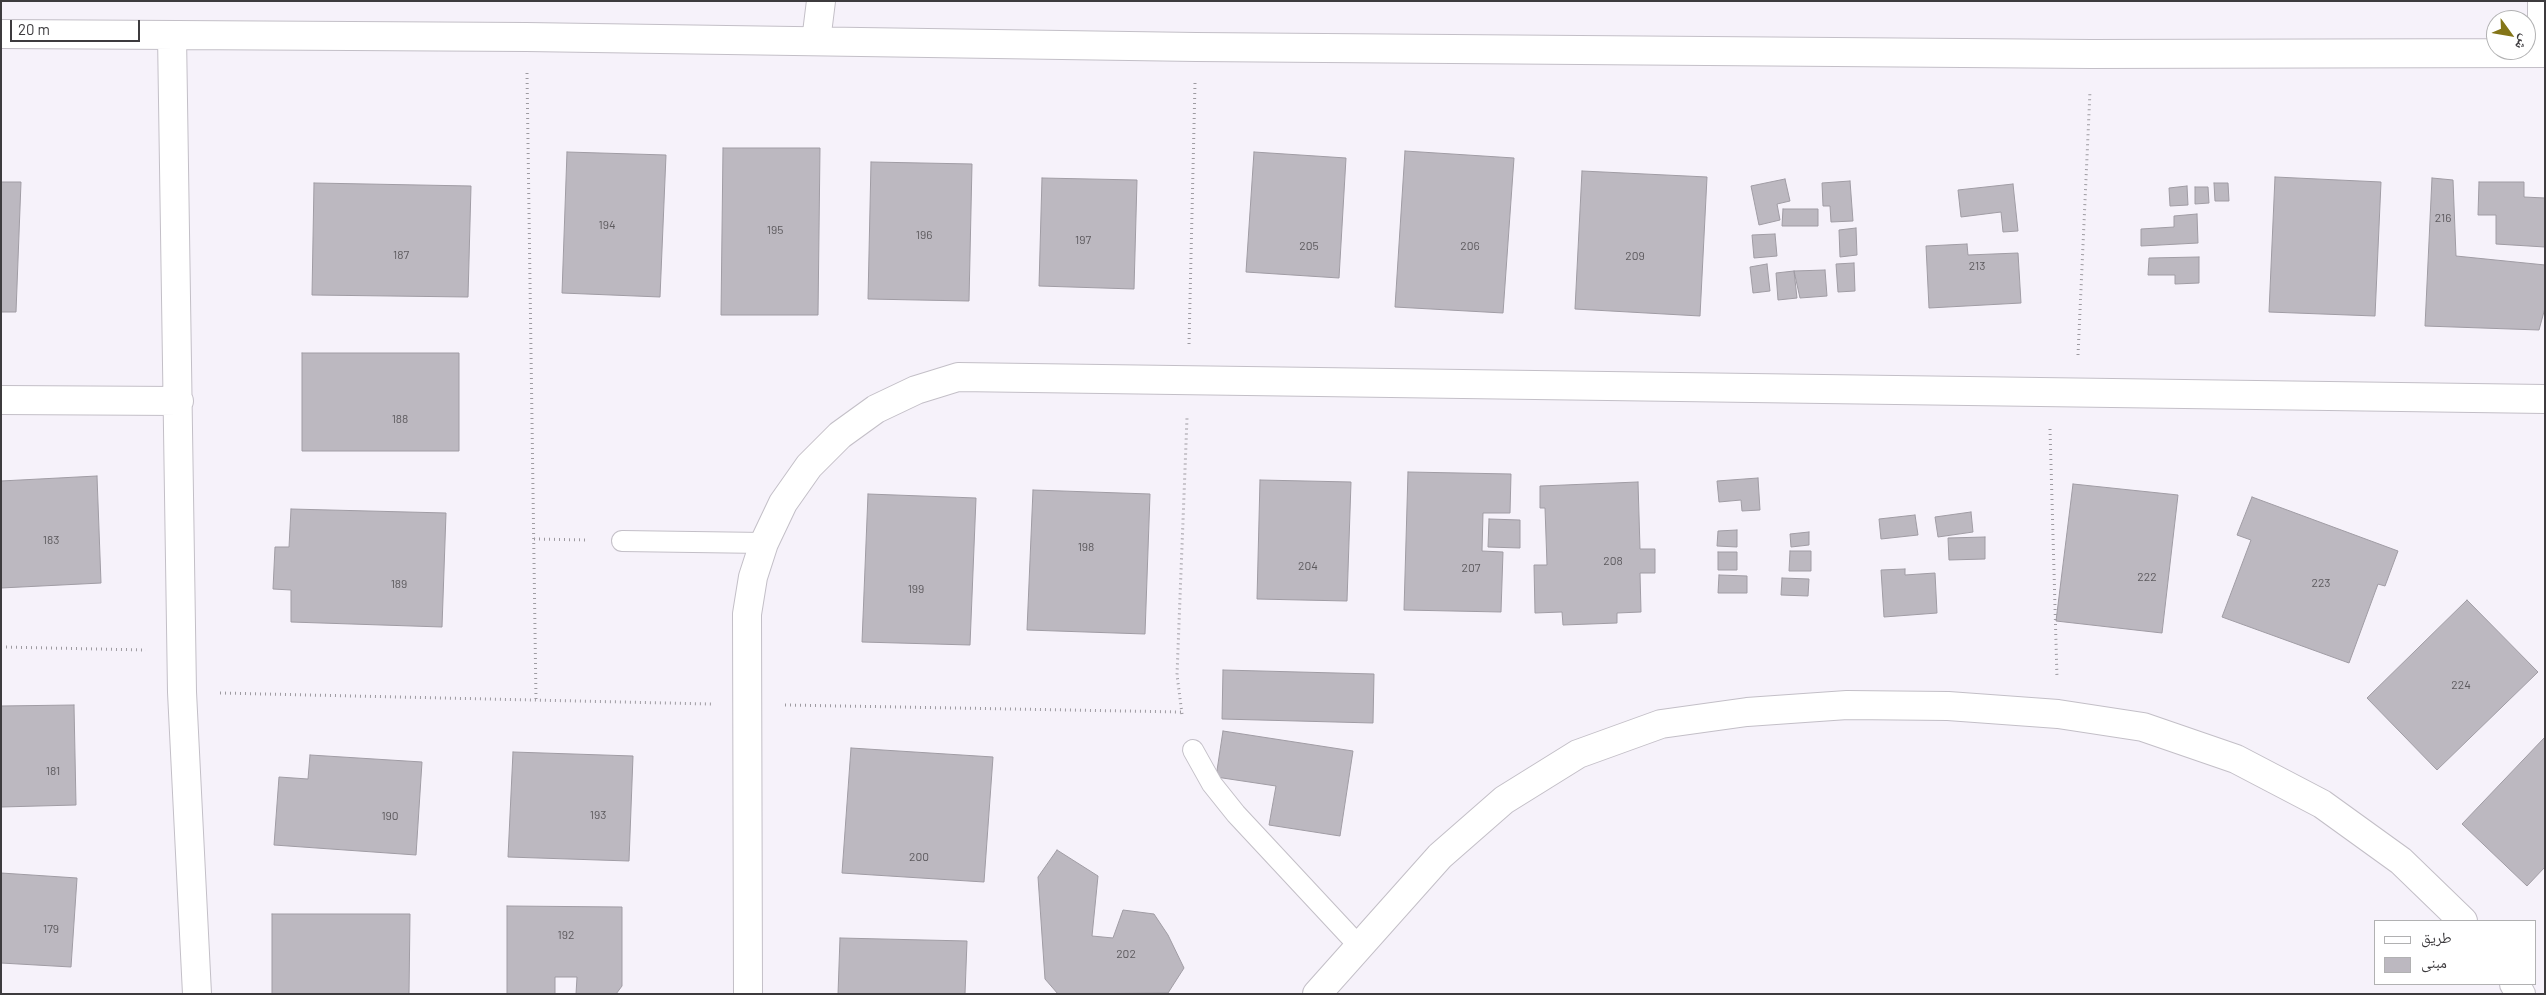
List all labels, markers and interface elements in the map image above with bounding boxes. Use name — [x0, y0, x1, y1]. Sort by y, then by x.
scale bar — [12, 10, 142, 42]
north arrow — [2486, 10, 2536, 60]
text: 20 m — [18, 20, 50, 38]
text: ش — [2512, 32, 2534, 53]
house number: 216 — [2435, 211, 2451, 225]
house number: 194 — [598, 218, 616, 232]
house number: 195 — [767, 223, 783, 237]
house number: 196 — [916, 228, 932, 242]
house number: 197 — [1075, 233, 1091, 247]
house number: 205 — [1299, 239, 1319, 253]
house number: 206 — [1460, 239, 1480, 253]
house number: 187 — [393, 248, 409, 262]
house number: 209 — [1625, 249, 1645, 263]
house number: 213 — [1969, 259, 1985, 273]
house number: 188 — [392, 412, 408, 426]
house number: 183 — [43, 533, 59, 547]
house number: 198 — [1078, 540, 1094, 554]
house number: 208 — [1603, 554, 1623, 568]
house number: 204 — [1298, 559, 1318, 573]
house number: 207 — [1462, 561, 1480, 575]
house number: 222 — [2137, 570, 2157, 584]
house number: 223 — [2312, 576, 2330, 590]
house number: 189 — [391, 577, 407, 591]
house number: 199 — [908, 582, 924, 596]
house number: 224 — [2451, 678, 2471, 692]
house number: 181 — [46, 764, 60, 778]
house number: 193 — [590, 808, 606, 822]
house number: 190 — [381, 809, 399, 823]
house number: 200 — [909, 850, 929, 864]
legend — [2374, 920, 2536, 985]
house number: 179 — [43, 922, 59, 936]
house number: 192 — [558, 928, 574, 942]
text: طريق — [2421, 928, 2452, 946]
house number: 202 — [1116, 947, 1136, 961]
text: مبنى — [2421, 953, 2447, 971]

